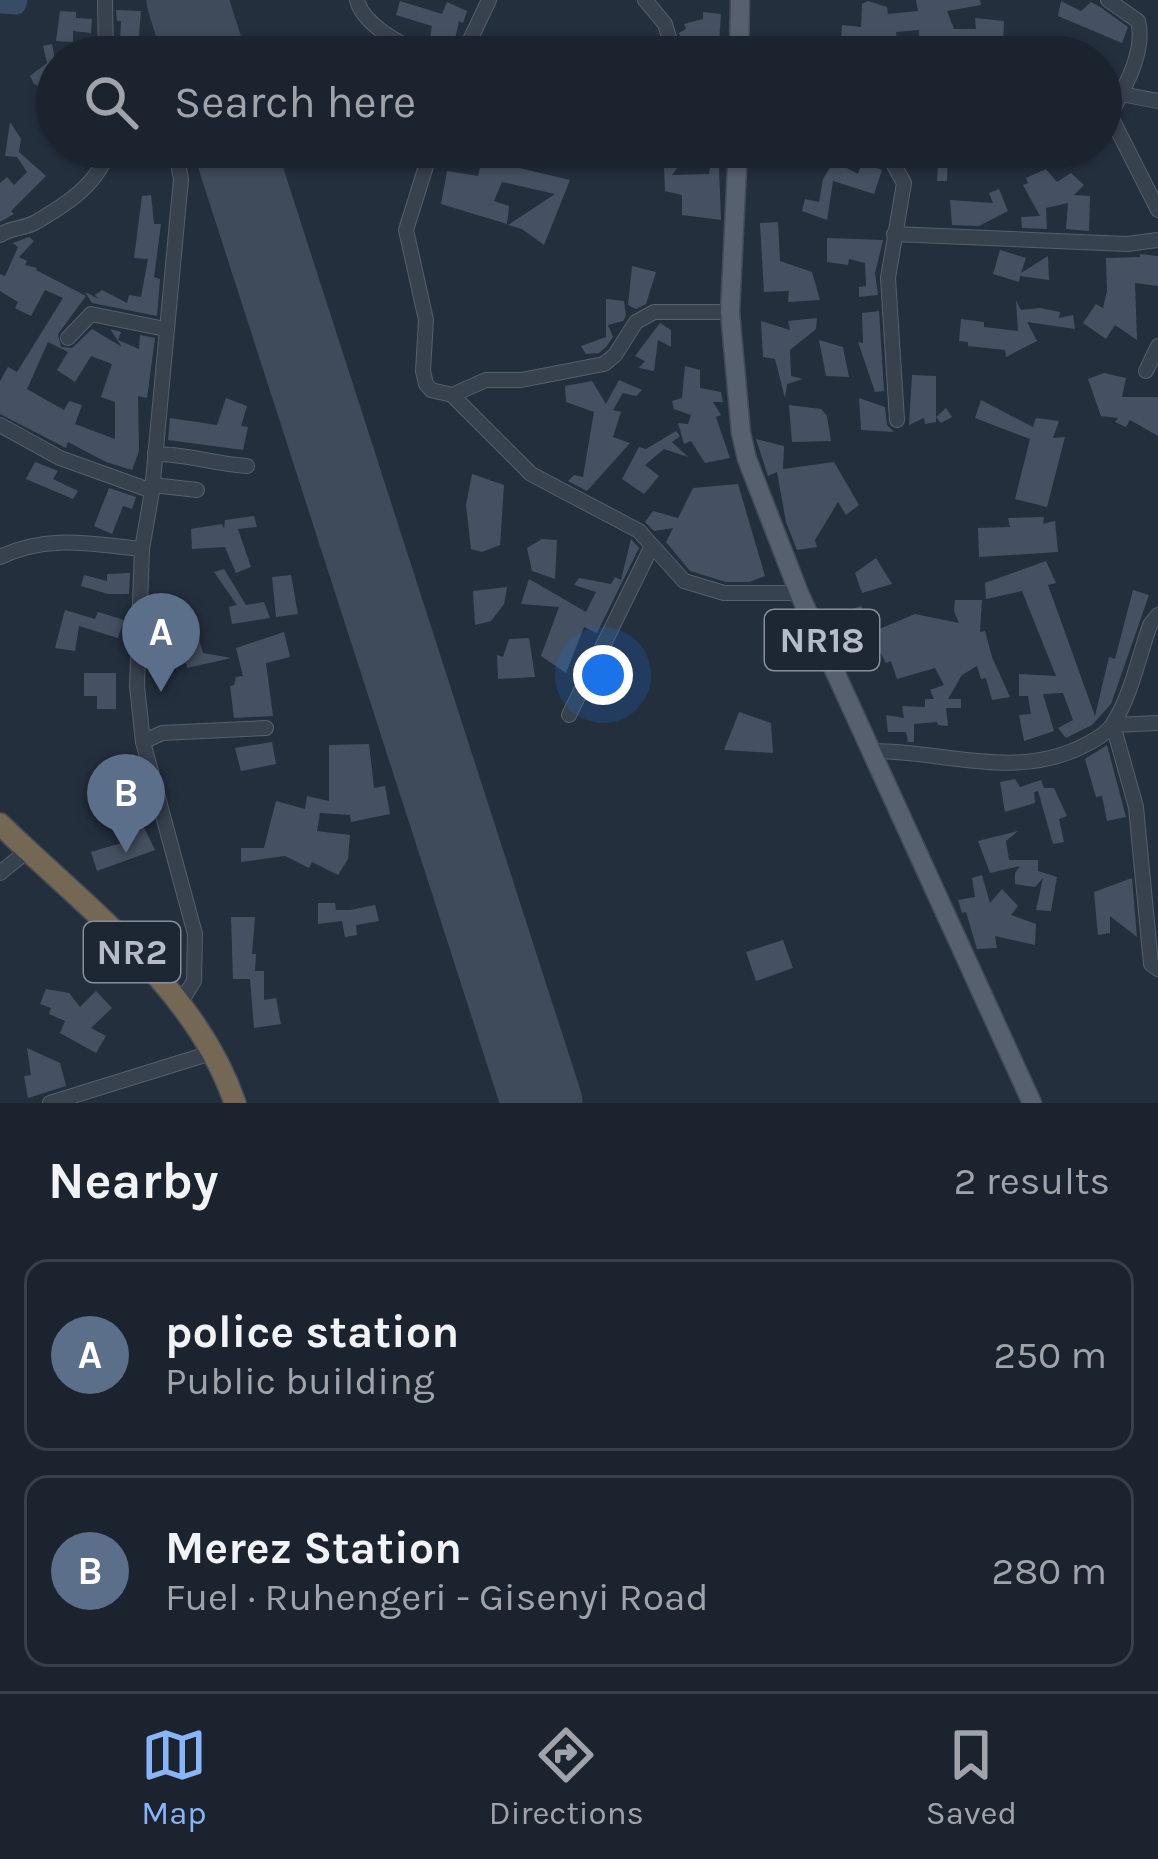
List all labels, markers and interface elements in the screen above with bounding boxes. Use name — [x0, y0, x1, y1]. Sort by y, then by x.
search box — [36, 36, 1122, 168]
icon: search — [78, 69, 144, 135]
text: Search here — [174, 76, 416, 128]
pin: A — [122, 593, 200, 692]
road number: NR18 — [765, 610, 879, 670]
your location — [573, 645, 633, 705]
pin: B — [87, 754, 165, 853]
road number: NR2 — [84, 922, 180, 982]
text: Nearby — [48, 1151, 218, 1211]
text: 2 results — [954, 1158, 1110, 1204]
text: police station — [165, 1306, 459, 1358]
text: A — [78, 1332, 102, 1378]
text: 250 m — [993, 1332, 1107, 1378]
text: Public building — [165, 1358, 435, 1404]
text: Merez Station — [165, 1522, 462, 1574]
text: B — [77, 1548, 103, 1594]
text: 280 m — [992, 1548, 1107, 1594]
text: Fuel · Ruhengeri - Gisenyi Road — [165, 1574, 709, 1620]
tab: Map — [141, 1722, 207, 1832]
tab: Directions — [489, 1722, 644, 1832]
tab: Saved — [926, 1722, 1017, 1832]

